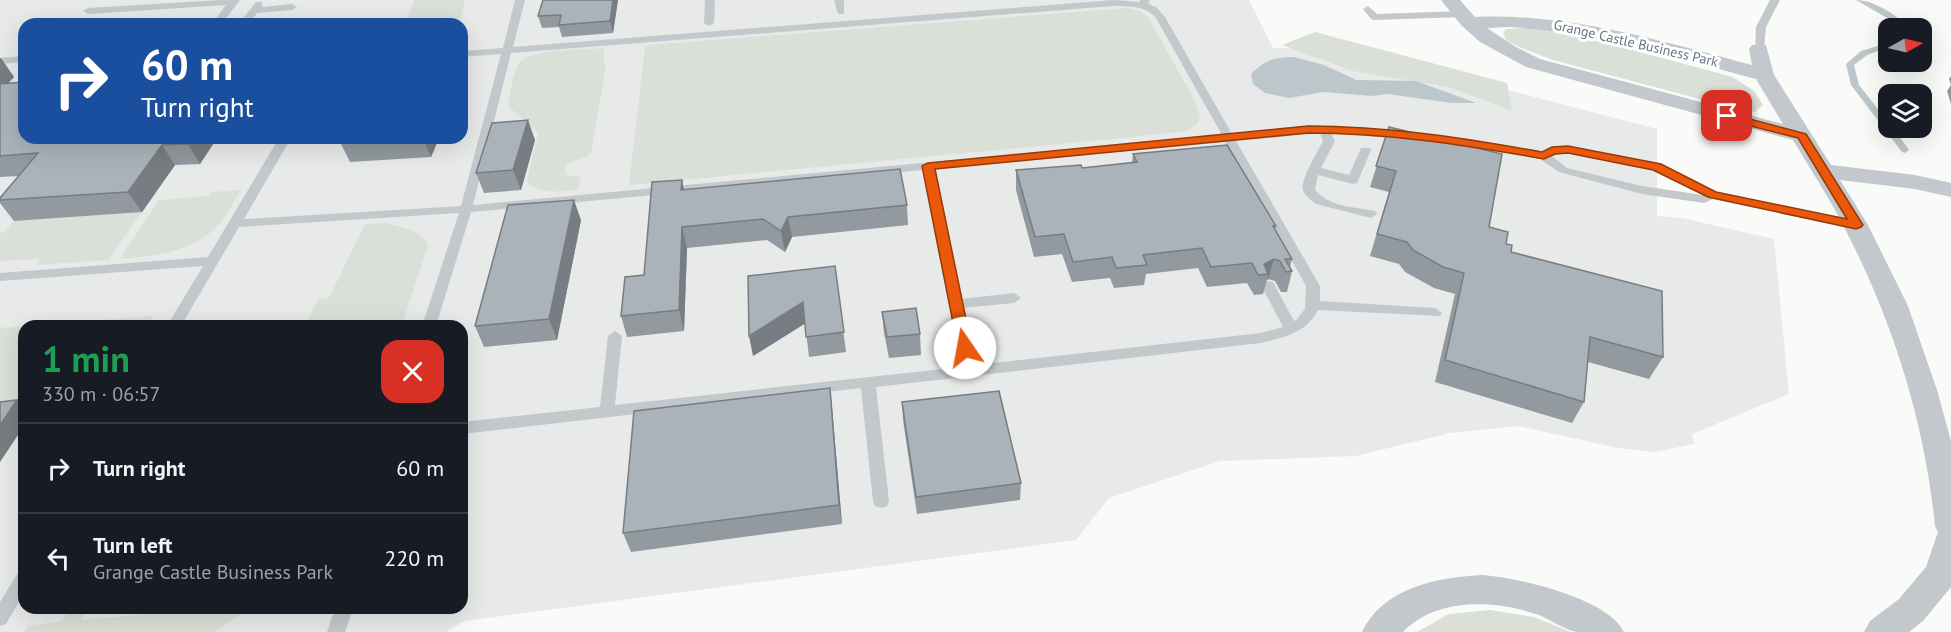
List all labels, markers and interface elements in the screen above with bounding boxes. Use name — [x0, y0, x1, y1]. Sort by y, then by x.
street label: Grange Castle Business Park — [1552, 15, 1720, 71]
north arrow — [1878, 18, 1932, 72]
map controls — [1878, 18, 1932, 138]
text: 60 m — [141, 37, 233, 92]
icon: right — [42, 42, 120, 120]
button: layers — [1878, 84, 1932, 138]
text: Turn right — [141, 90, 254, 124]
pin — [1701, 90, 1752, 141]
icon: arrive — [1710, 99, 1743, 132]
position arrow — [933, 316, 997, 380]
text: 1 min — [42, 335, 130, 382]
button: close — [381, 340, 444, 403]
text: 330 m · 06:57 — [42, 381, 160, 407]
icon: right — [42, 452, 75, 485]
text: Turn right — [93, 454, 185, 482]
text: 60 m — [396, 454, 444, 482]
text: Turn left — [93, 531, 173, 559]
icon: left — [42, 542, 75, 575]
text: 220 m — [384, 544, 444, 572]
text: Grange Castle Business Park — [93, 559, 333, 585]

